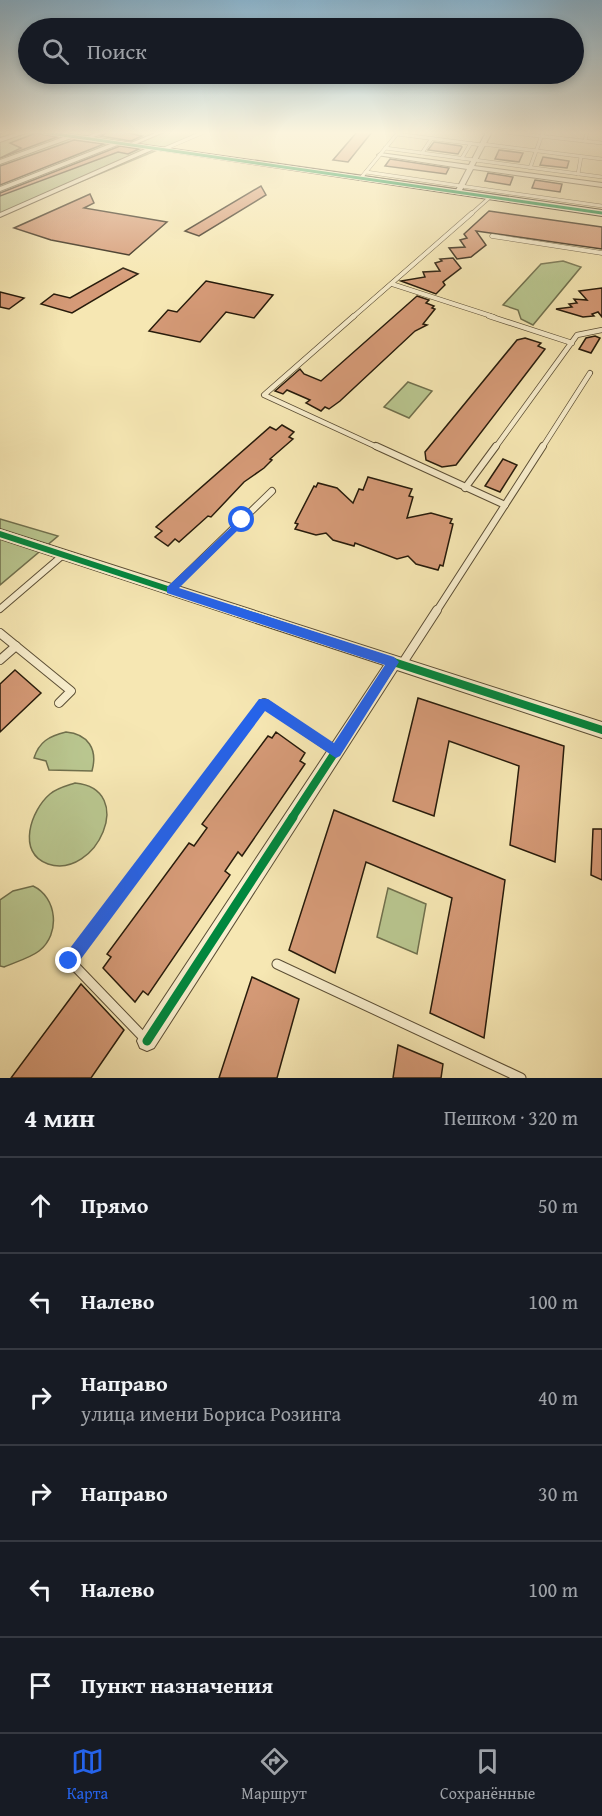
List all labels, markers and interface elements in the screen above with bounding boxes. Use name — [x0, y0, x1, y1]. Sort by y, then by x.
search box — [18, 18, 584, 84]
icon: search — [39, 35, 72, 68]
text: Поиск — [87, 35, 147, 67]
route start — [228, 506, 254, 532]
route end — [55, 947, 81, 973]
text: 4 мин — [24, 1098, 95, 1137]
text: Пешком · 320 m — [444, 1103, 578, 1132]
icon: ahead — [24, 1189, 57, 1222]
text: Прямо — [81, 1189, 148, 1221]
text: 50 m — [538, 1191, 578, 1220]
icon: left — [24, 1285, 57, 1318]
text: Налево — [81, 1285, 154, 1317]
text: 100 m — [528, 1287, 578, 1316]
text: Направо — [81, 1367, 168, 1399]
icon: right — [24, 1381, 57, 1414]
text: 40 m — [538, 1383, 578, 1412]
text: улица имени Бориса Розинга — [81, 1399, 341, 1428]
icon: right — [24, 1477, 57, 1510]
text: Направо — [81, 1477, 168, 1509]
text: 30 m — [538, 1479, 578, 1508]
icon: left — [24, 1573, 57, 1606]
text: Налево — [81, 1573, 154, 1605]
text: 100 m — [528, 1575, 578, 1604]
icon: arrive — [24, 1669, 57, 1702]
text: Пункт назначения — [81, 1669, 273, 1701]
tab: Карта — [67, 1745, 108, 1805]
tab: Маршрут — [241, 1745, 307, 1805]
tab: Сохранённые — [440, 1745, 535, 1805]

